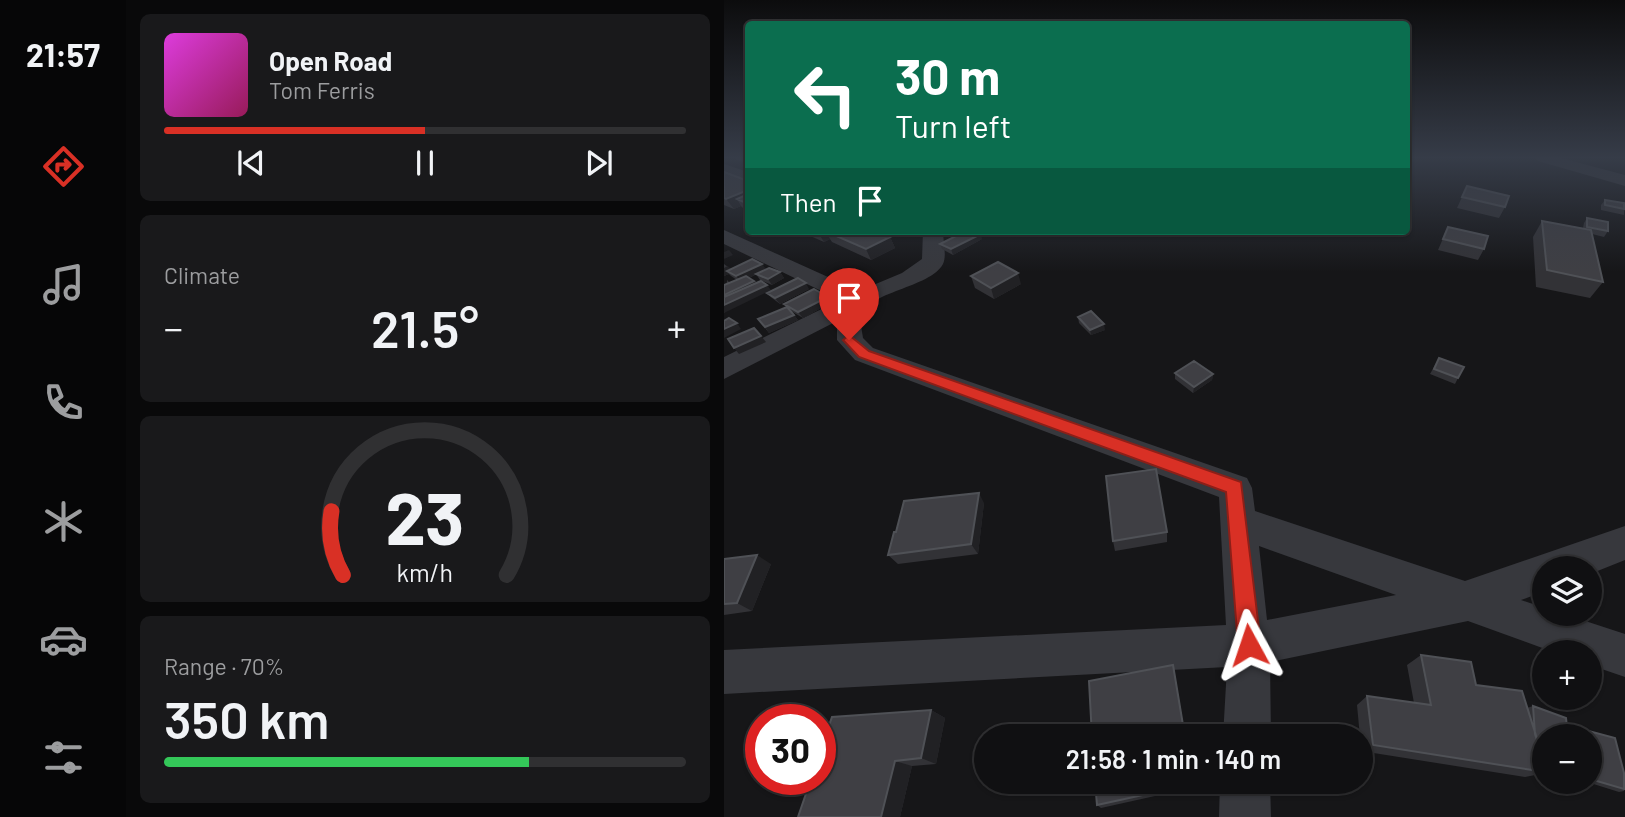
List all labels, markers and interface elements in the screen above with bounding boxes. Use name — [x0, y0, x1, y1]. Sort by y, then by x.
text: 21:57 — [26, 35, 100, 73]
text: Open Road — [269, 45, 392, 76]
text: 30 m — [895, 46, 1000, 105]
icon: left — [780, 49, 871, 140]
text: Tom Ferris — [269, 76, 375, 104]
text: Turn left — [895, 106, 1012, 144]
icon: directions — [39, 142, 88, 191]
icon: previous — [232, 144, 270, 182]
icon: pause — [406, 144, 444, 182]
icon: next — [580, 144, 618, 182]
icon: arrive — [851, 182, 889, 220]
text: Then — [780, 186, 837, 217]
icon: music — [39, 260, 88, 309]
text: Climate — [164, 261, 240, 289]
pin — [819, 268, 879, 340]
icon: arrive — [830, 279, 868, 317]
text: 21.5° — [371, 296, 479, 358]
text: − — [164, 304, 183, 350]
text: + — [667, 304, 686, 350]
icon: phone — [39, 378, 88, 427]
text: 23 — [385, 472, 465, 560]
icon: climate — [39, 497, 88, 546]
map controls — [1532, 556, 1602, 794]
button: layers — [1532, 556, 1602, 626]
text: km/h — [397, 557, 453, 587]
position arrow — [1212, 608, 1286, 682]
icon: car — [39, 615, 88, 664]
button: + — [1532, 640, 1602, 710]
text: Range · 70% — [164, 652, 284, 680]
text: 350 km — [164, 687, 329, 749]
speed limit sign: 30 — [745, 704, 836, 795]
button: − — [1532, 724, 1602, 794]
icon: filters — [39, 733, 88, 782]
text: 21:58 · 1 min · 140 m — [1066, 743, 1281, 774]

